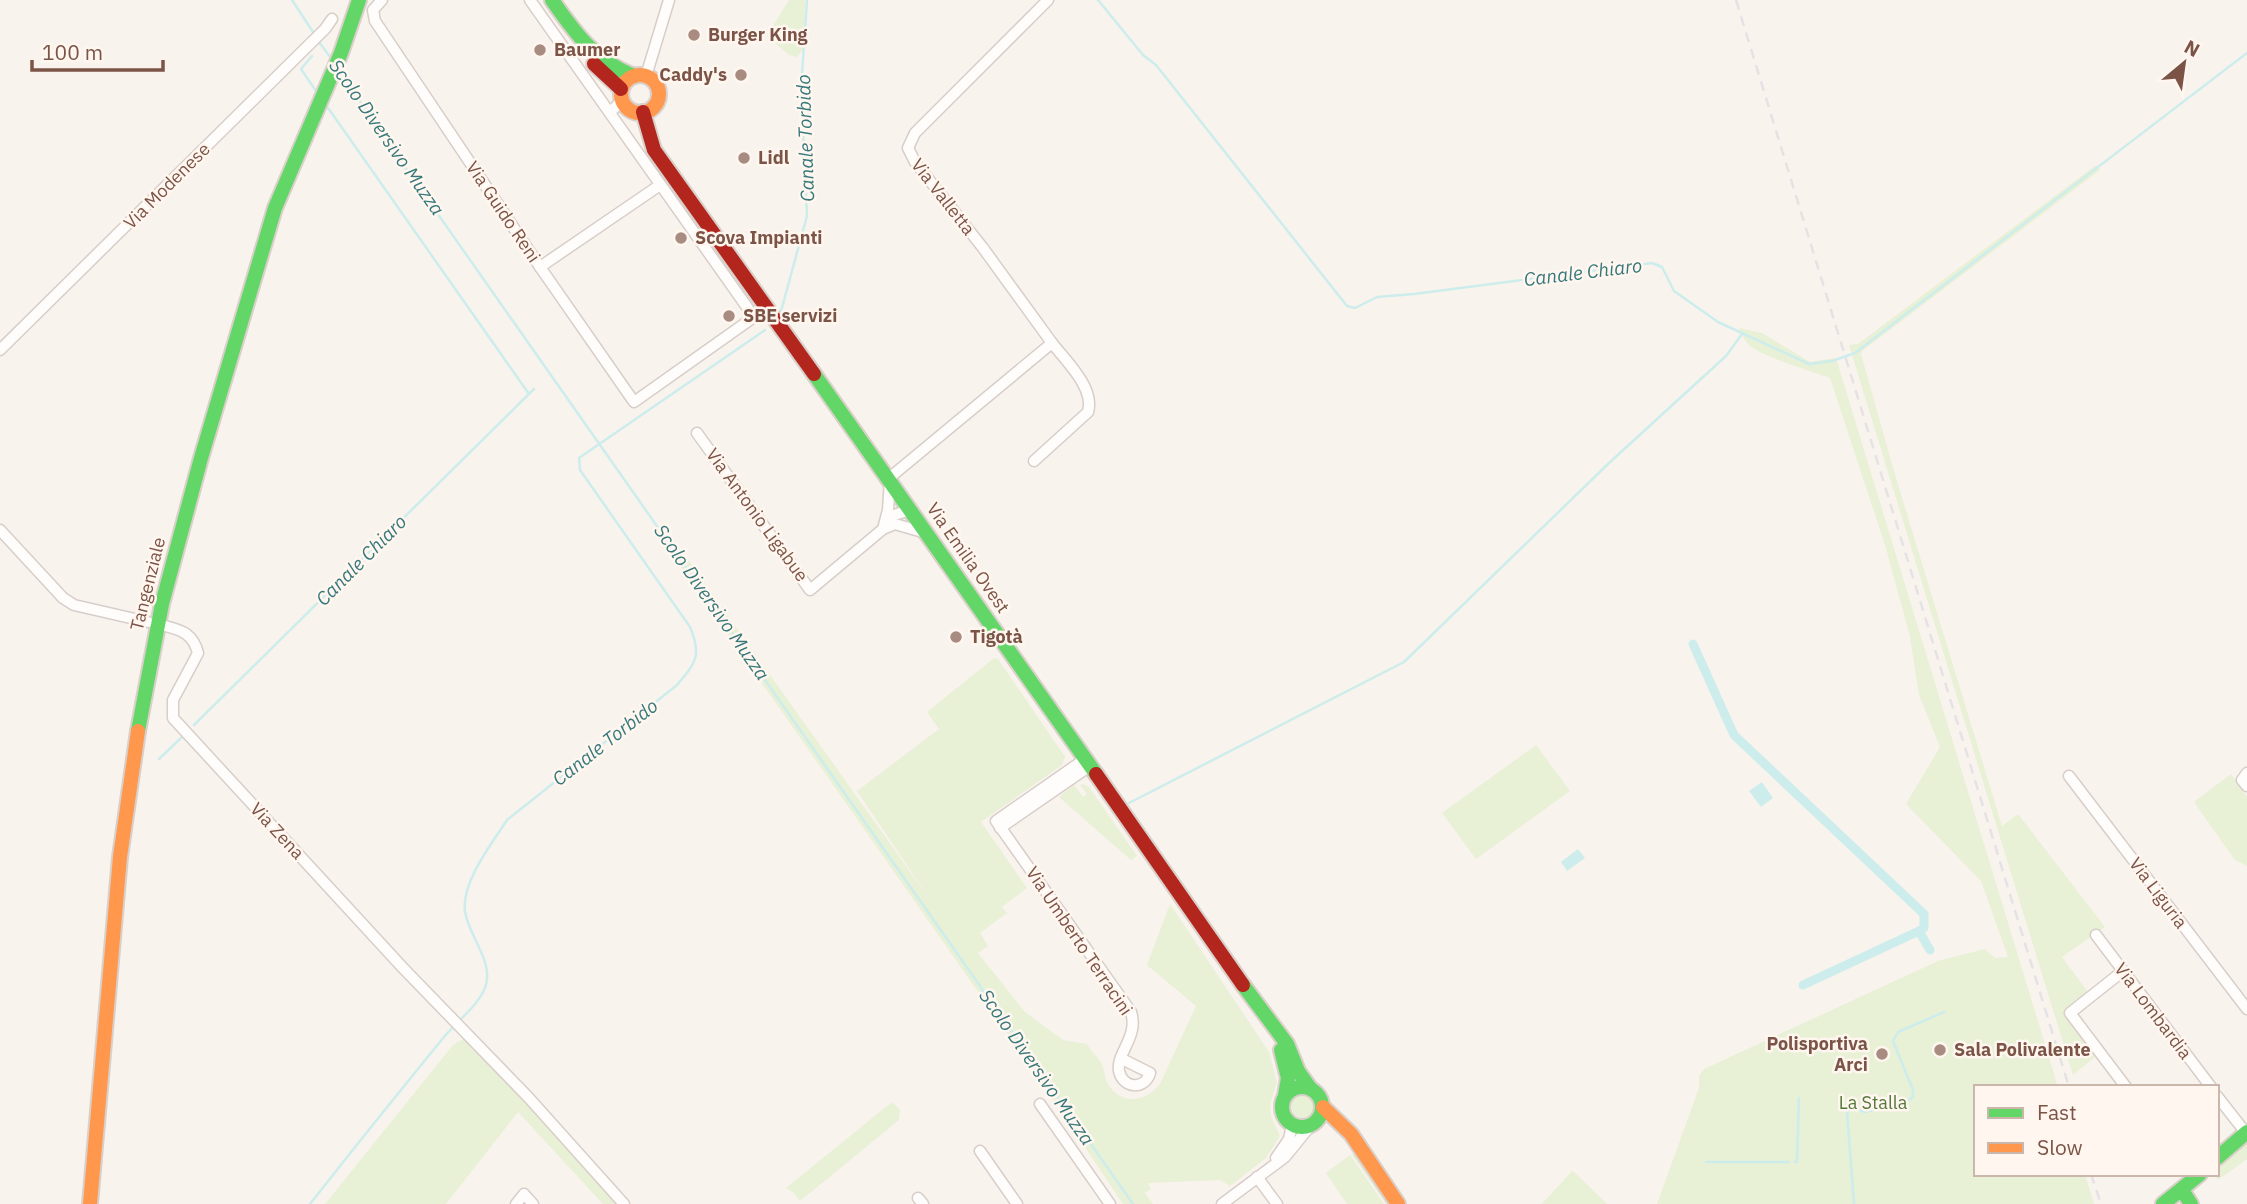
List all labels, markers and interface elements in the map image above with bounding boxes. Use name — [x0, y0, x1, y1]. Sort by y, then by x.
place label: Burger King — [708, 23, 808, 46]
marker: Burger King — [686, 27, 702, 43]
scale bar — [32, 28, 163, 72]
north arrow — [2149, 28, 2219, 98]
text: N — [2180, 34, 2204, 62]
text: 100 m — [42, 38, 103, 66]
place label: Baumer — [554, 38, 620, 61]
marker: Baumer — [532, 42, 548, 58]
water label: Scolo Diversivo Muzza — [324, 54, 450, 220]
place label: Caddy's — [659, 63, 727, 86]
marker: Caddy's — [733, 67, 749, 83]
water label: Canale Torbido — [791, 74, 819, 202]
street label: Via Modenese — [119, 137, 215, 234]
place label: Lidl — [758, 146, 790, 169]
marker: Lidl — [736, 150, 752, 166]
street label: Via Valletta — [906, 154, 981, 240]
street label: Via Guido Reni — [461, 157, 546, 267]
place label: Scova Impianti — [695, 226, 822, 249]
marker: Scova Impianti — [673, 230, 689, 246]
water label: Canale Chiaro — [1523, 253, 1643, 291]
place label: SBE servizi — [743, 304, 837, 327]
marker: SBE servizi — [721, 308, 737, 324]
street label: Via Antonio Ligabue — [701, 443, 814, 586]
street label: Via Emilia Ovest — [922, 498, 1015, 617]
water label: Canale Chiaro — [310, 509, 412, 611]
water label: Scolo Diversivo Muzza — [649, 519, 775, 685]
street label: Tangenziale — [125, 535, 170, 633]
place label: Tigotà — [970, 625, 1023, 648]
marker: Tigotà — [948, 629, 964, 645]
water label: Canale Torbido — [547, 693, 663, 791]
street label: Via Zena — [245, 797, 310, 864]
street label: Via Liguria — [2124, 853, 2193, 933]
street label: Via Umberto Terracini — [1021, 862, 1138, 1020]
street label: Via Lombardia — [2110, 958, 2197, 1064]
water label: Scolo Diversivo Muzza — [974, 984, 1100, 1150]
place label: Polisportiva Arci — [1766, 1032, 1868, 1076]
place label: Sala Polivalente — [1954, 1038, 2091, 1061]
marker: Sala Polivalente — [1932, 1042, 1948, 1058]
marker: Polisportiva Arci — [1874, 1046, 1890, 1062]
legend — [1974, 1085, 2219, 1176]
park label: La Stalla — [1839, 1091, 1908, 1114]
text: Fast — [2037, 1098, 2077, 1126]
text: Slow — [2037, 1133, 2083, 1161]

